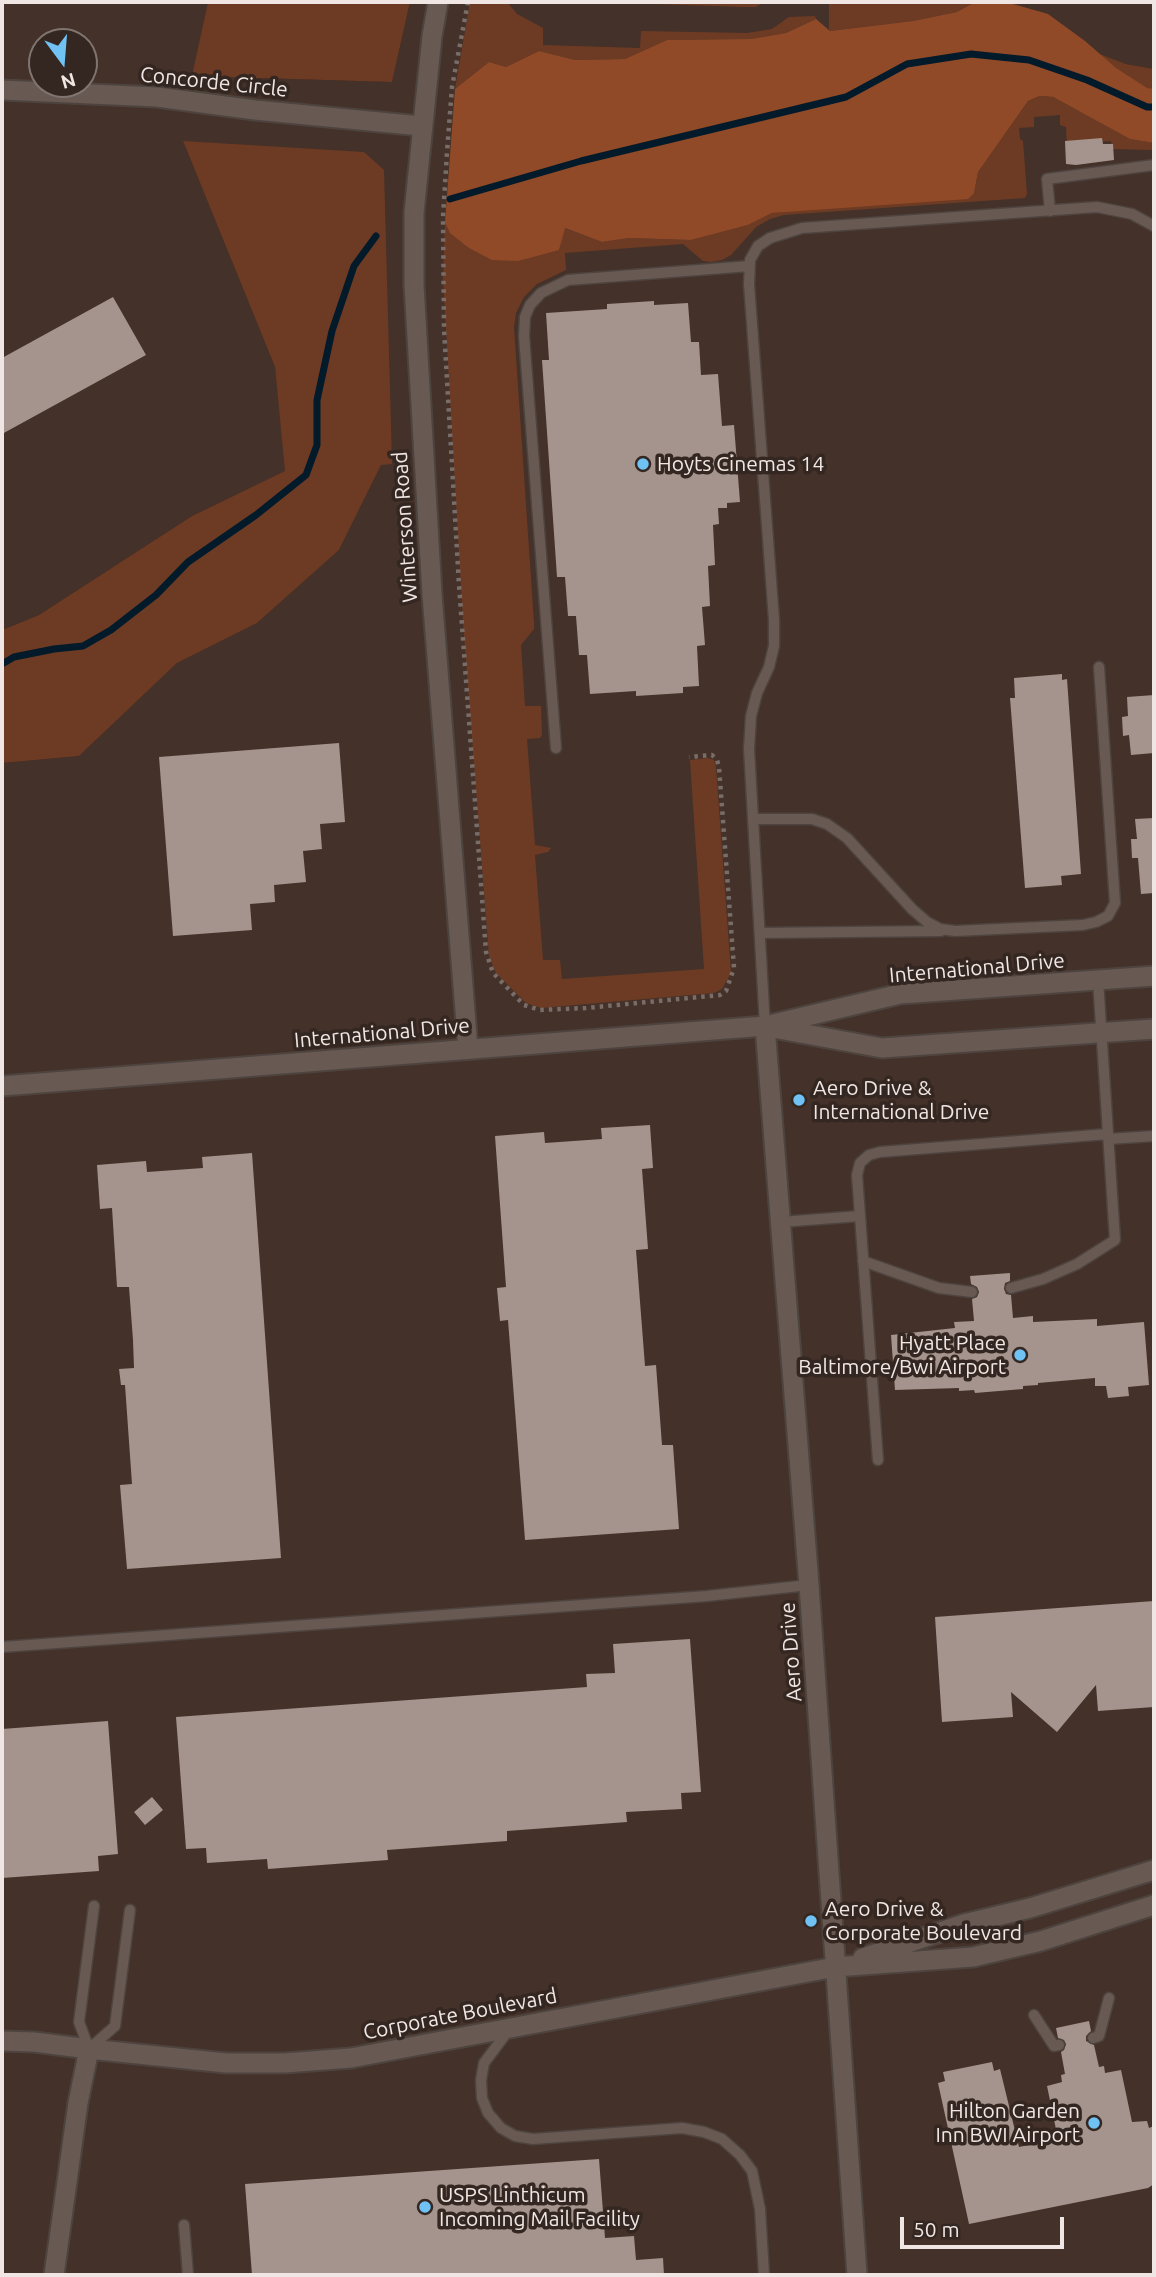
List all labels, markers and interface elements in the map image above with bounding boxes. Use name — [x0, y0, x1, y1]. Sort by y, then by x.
north arrow — [28, 28, 98, 98]
street label: Concorde Circle — [139, 62, 289, 102]
text: N — [58, 69, 78, 94]
street label: Winterson Road — [387, 451, 423, 603]
place label: Hoyts Cinemas 14 — [657, 451, 824, 477]
marker: Hoyts Cinemas 14 — [635, 456, 651, 472]
street label: International Drive — [888, 948, 1066, 988]
street label: International Drive — [293, 1013, 471, 1053]
place label: Aero Drive & International Drive — [813, 1075, 989, 1125]
marker: Aero Drive & International Drive — [791, 1092, 807, 1108]
place label: Hyatt Place Baltimore/Bwi Airport — [798, 1330, 1006, 1380]
marker: Hyatt Place Baltimore/Bwi Airport — [1012, 1347, 1028, 1363]
street label: Aero Drive — [775, 1601, 807, 1703]
place label: Aero Drive & Corporate Boulevard — [825, 1896, 1022, 1946]
marker: Aero Drive & Corporate Boulevard — [803, 1913, 819, 1929]
street label: Corporate Boulevard — [361, 1983, 559, 2045]
place label: Hilton Garden Inn BWI Airport — [935, 2098, 1080, 2148]
marker: Hilton Garden Inn BWI Airport — [1086, 2115, 1102, 2131]
place label: USPS Linthicum Incoming Mail Facility — [439, 2182, 640, 2232]
marker: USPS Linthicum Incoming Mail Facility — [417, 2199, 433, 2215]
scale bar — [904, 2204, 1068, 2248]
text: 50 m — [913, 2217, 960, 2241]

